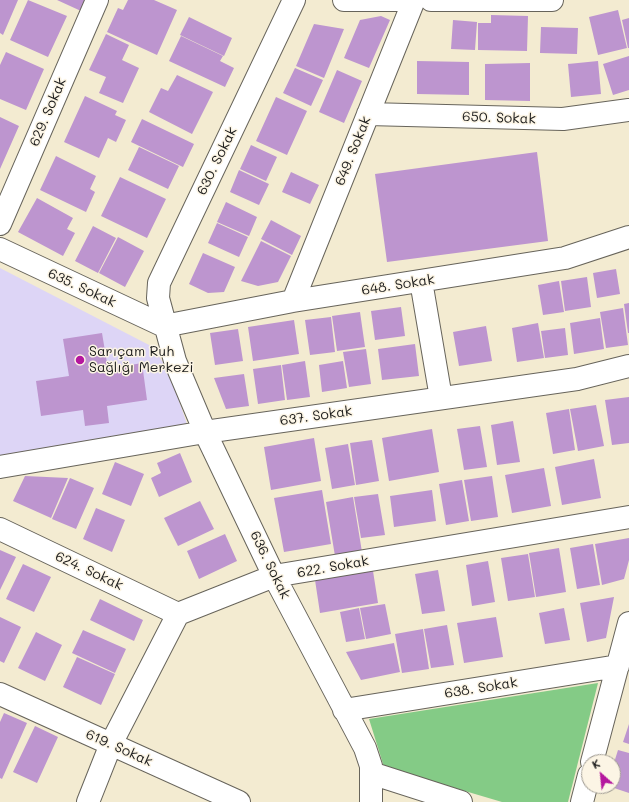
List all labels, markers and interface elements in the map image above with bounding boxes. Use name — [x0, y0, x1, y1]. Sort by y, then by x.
street label: 629. Sokak — [26, 75, 70, 149]
street label: 650. Sokak — [462, 108, 536, 128]
street label: 649. Sokak — [331, 114, 375, 188]
street label: 630. Sokak — [193, 124, 241, 198]
street label: 635. Sokak — [45, 265, 119, 311]
street label: 648. Sokak — [360, 271, 436, 299]
place label: Sarıçam Ruh Sağlığı Merkezi — [89, 344, 194, 376]
marker: Sarıçam Ruh Sağlığı Merkezi — [74, 354, 86, 366]
street label: 637. Sokak — [279, 403, 353, 429]
street label: 636. Sokak — [246, 528, 294, 602]
street label: 624. Sokak — [52, 548, 126, 594]
street label: 622. Sokak — [296, 552, 370, 582]
street label: 638. Sokak — [443, 674, 519, 702]
street label: 619. Sokak — [83, 726, 155, 770]
north arrow — [581, 754, 621, 794]
text: K — [589, 755, 602, 772]

